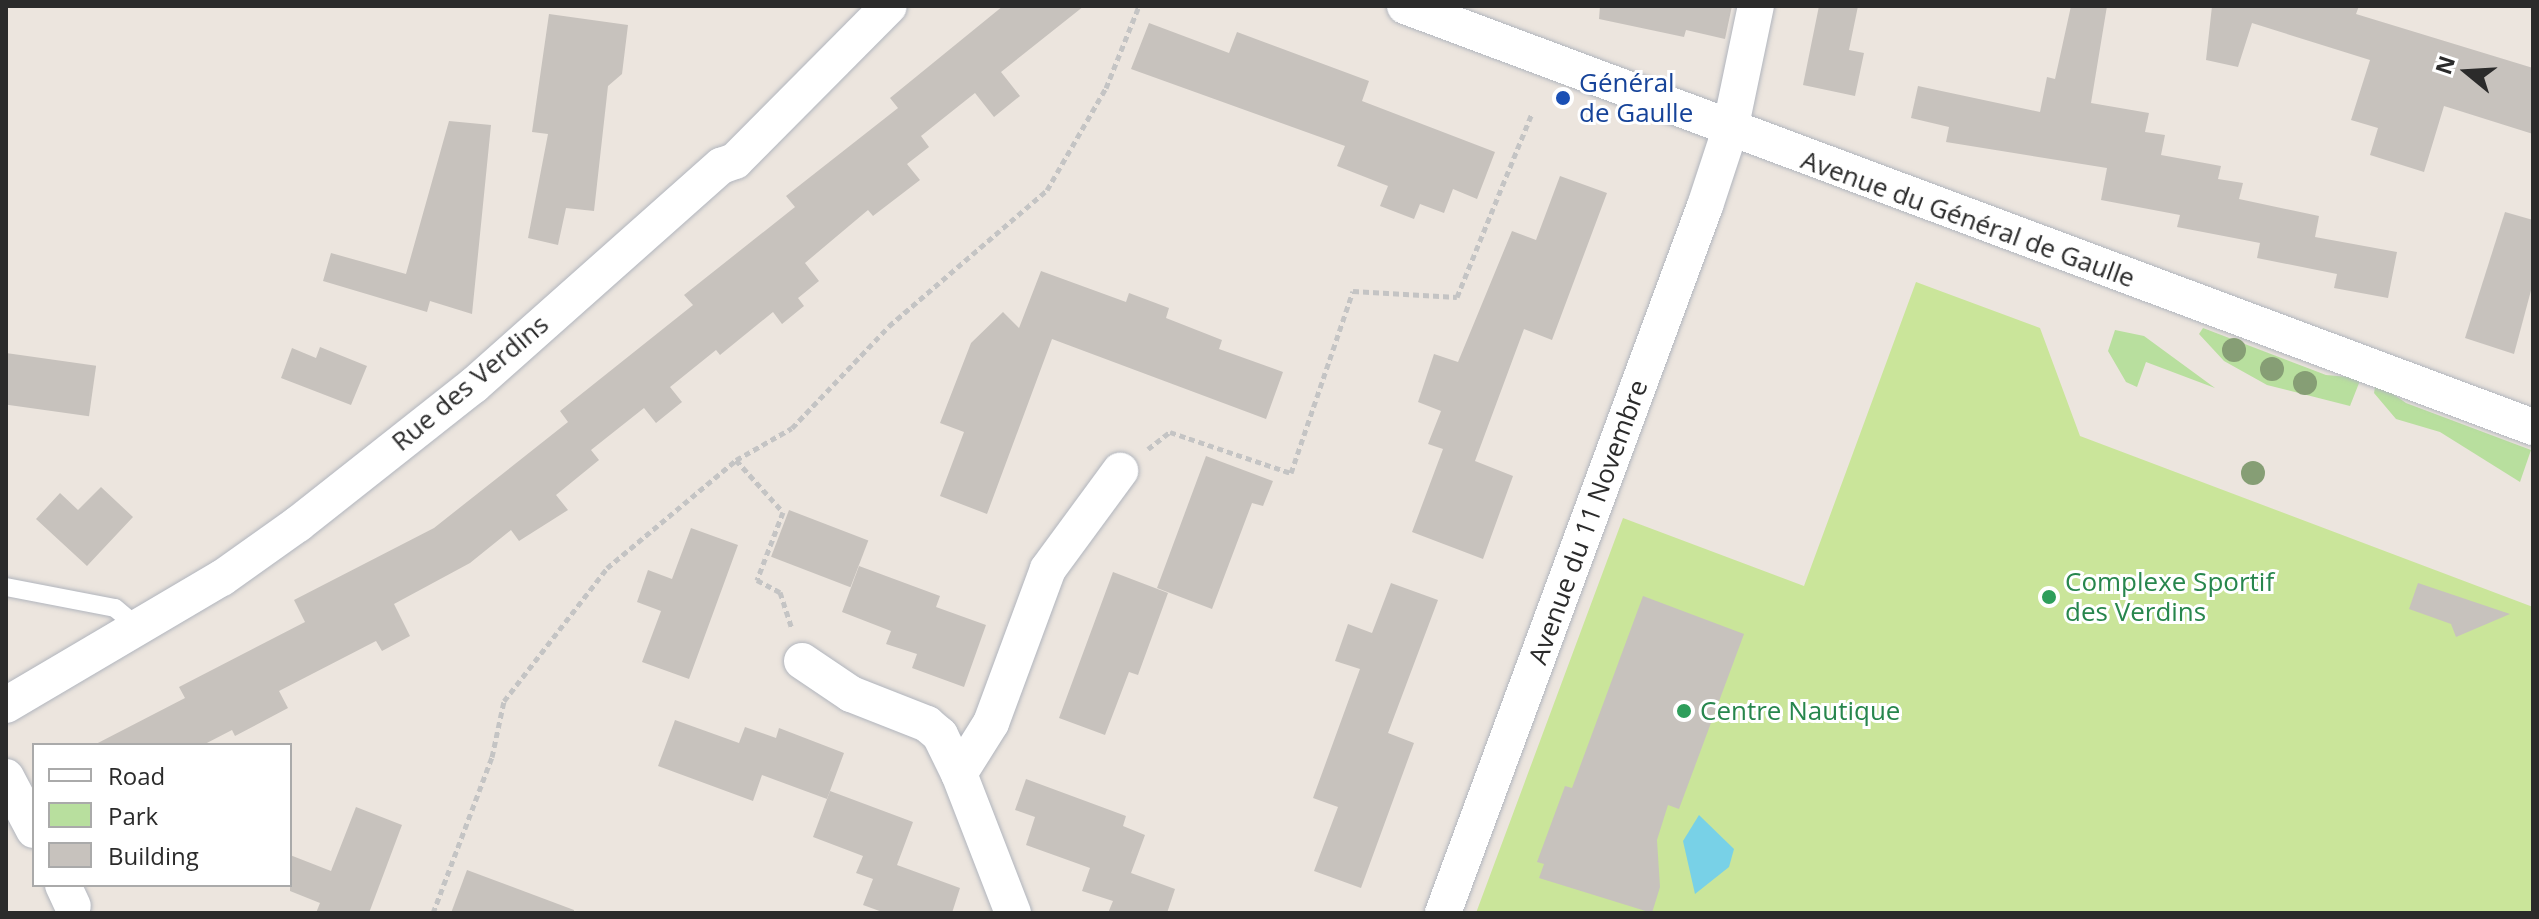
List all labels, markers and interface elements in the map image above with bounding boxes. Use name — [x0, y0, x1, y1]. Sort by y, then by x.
north arrow — [2427, 32, 2507, 112]
text: N — [2427, 51, 2461, 78]
place label: Général de Gaulle — [1579, 67, 1693, 128]
marker: Général de Gaulle — [1554, 89, 1572, 107]
street label: Avenue du Général de Gaulle — [1797, 144, 2139, 294]
street label: Rue des Verdins — [385, 309, 555, 457]
street label: Avenue du 11 Novembre — [1522, 376, 1654, 668]
place label: Complexe Sportif des Verdins — [2065, 566, 2274, 628]
marker: Complexe Sportif des Verdins — [2040, 588, 2058, 606]
place label: Centre Nautique — [1700, 695, 1900, 727]
marker: Centre Nautique — [1675, 702, 1693, 720]
legend — [32, 743, 292, 887]
text: Road — [108, 759, 165, 792]
text: Park — [108, 799, 158, 832]
text: Building — [108, 839, 199, 872]

